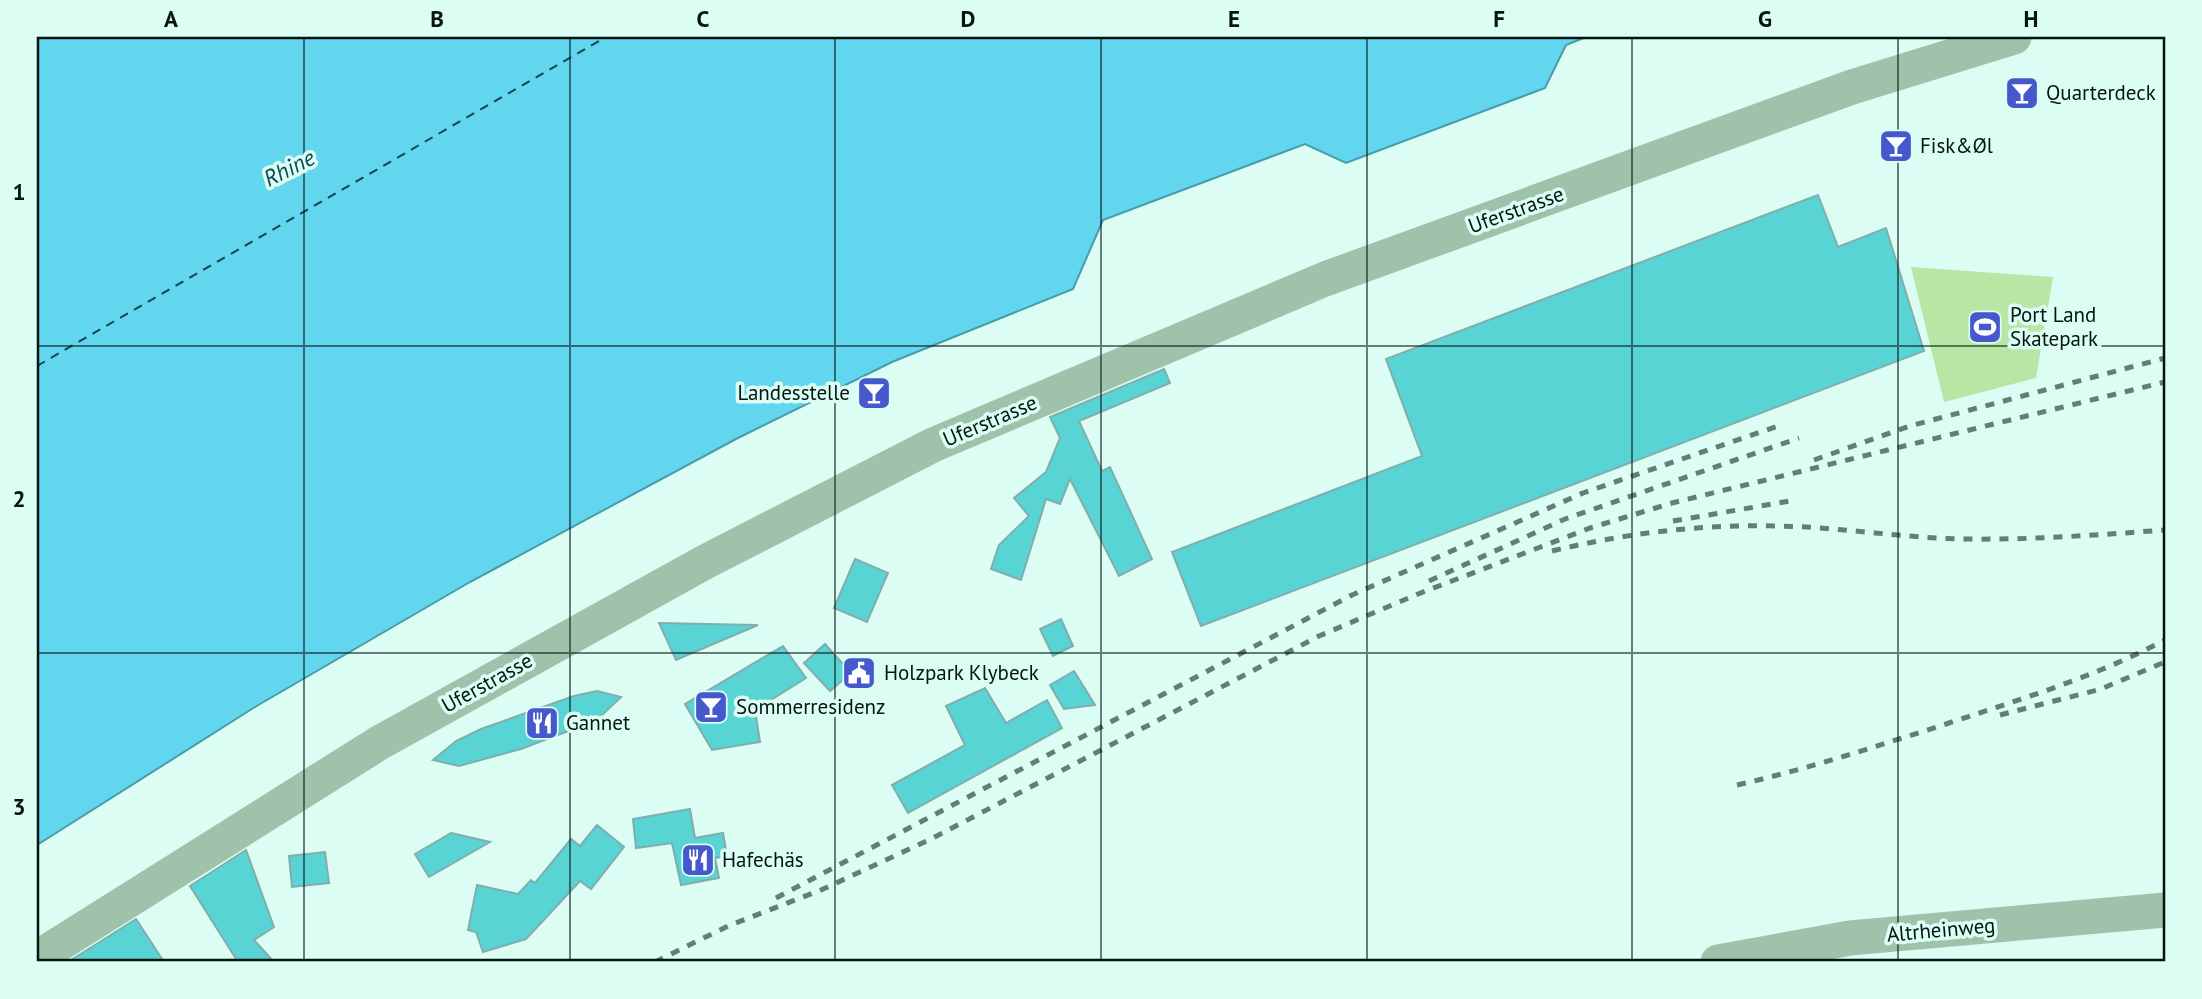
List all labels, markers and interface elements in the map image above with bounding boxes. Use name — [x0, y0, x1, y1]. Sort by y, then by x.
text: A — [164, 4, 178, 33]
text: B — [430, 4, 444, 33]
text: C — [697, 4, 710, 33]
text: D — [961, 4, 975, 33]
text: E — [1228, 4, 1240, 33]
text: F — [1493, 4, 1505, 33]
text: G — [1758, 4, 1772, 33]
text: H — [2024, 4, 2038, 33]
bar icon: Quarterdeck — [2003, 74, 2041, 112]
place label: Quarterdeck — [2046, 79, 2156, 106]
bar icon: Fisk&Øl — [1877, 127, 1915, 165]
place label: Fisk&Øl — [1920, 132, 1993, 159]
water label: Rhine — [258, 142, 320, 193]
text: 1 — [12, 177, 26, 206]
street label: Uferstrasse — [1464, 180, 1567, 239]
place label: Port Land Skatepark — [2010, 301, 2098, 352]
sports icon: Port Land Skatepark — [1966, 308, 2004, 346]
bar icon: Landesstelle — [855, 374, 893, 412]
place label: Landesstelle — [738, 379, 850, 406]
street label: Uferstrasse — [939, 389, 1041, 452]
text: 2 — [12, 484, 26, 513]
street label: Uferstrasse — [437, 647, 537, 719]
public building icon: Holzpark Klybeck — [840, 654, 878, 692]
place label: Holzpark Klybeck — [884, 659, 1039, 686]
bar icon: Sommerresidenz — [692, 688, 730, 726]
place label: Sommerresidenz — [736, 693, 885, 720]
restaurant icon: Gannet — [523, 704, 561, 742]
place label: Gannet — [566, 709, 630, 736]
text: 3 — [12, 792, 26, 821]
restaurant icon: Hafechäs — [679, 841, 717, 879]
place label: Hafechäs — [722, 846, 804, 873]
street label: Altrheinweg — [1886, 911, 1996, 948]

